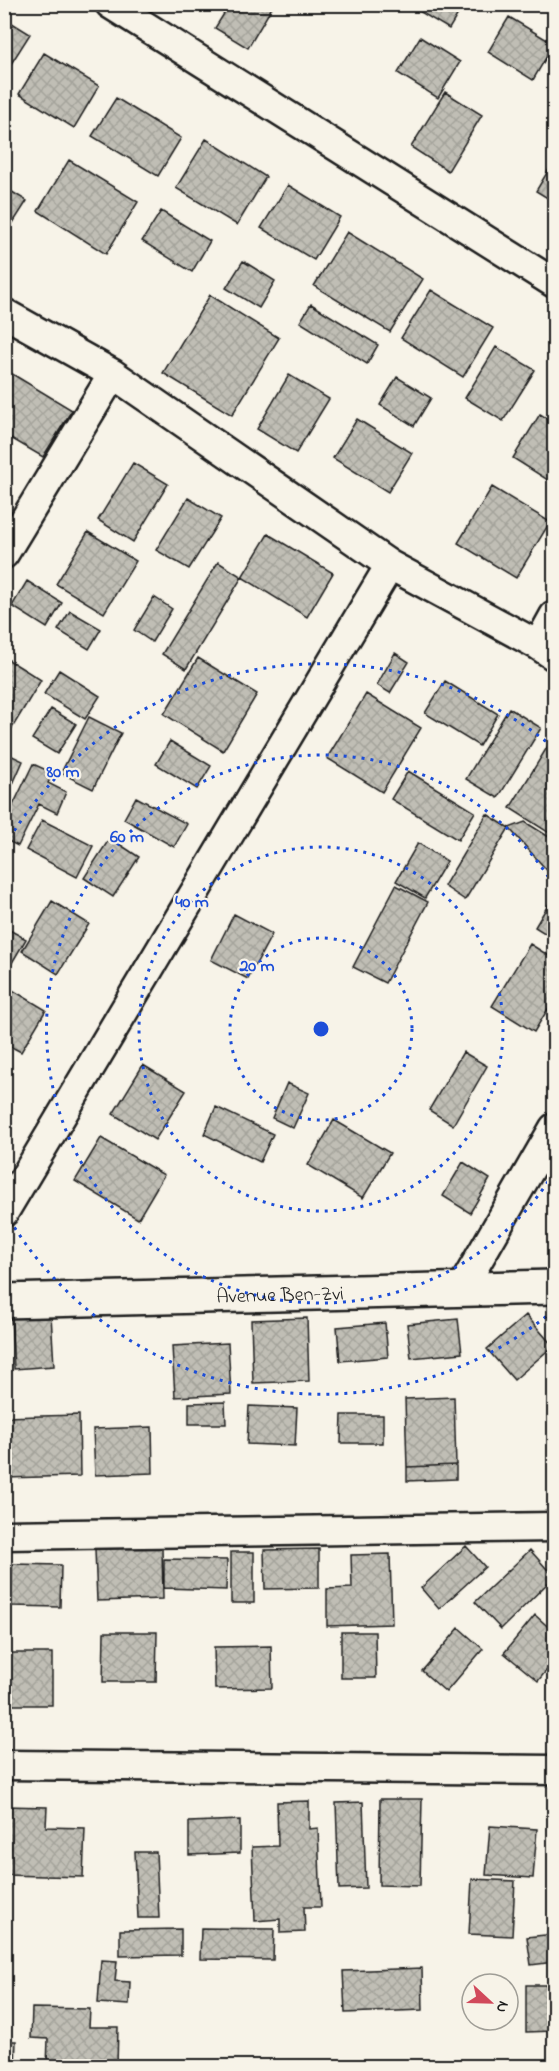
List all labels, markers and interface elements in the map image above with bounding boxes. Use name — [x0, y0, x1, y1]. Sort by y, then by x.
text: 80 m — [46, 760, 80, 786]
text: 60 m — [110, 825, 144, 851]
text: 40 m — [175, 890, 209, 916]
text: 20 m — [238, 954, 275, 980]
centre of rings — [311, 1019, 331, 1039]
street label: Avenue Ben-Zvi — [216, 1280, 344, 1313]
north arrow — [460, 1972, 520, 2032]
text: N — [489, 1997, 515, 2017]

